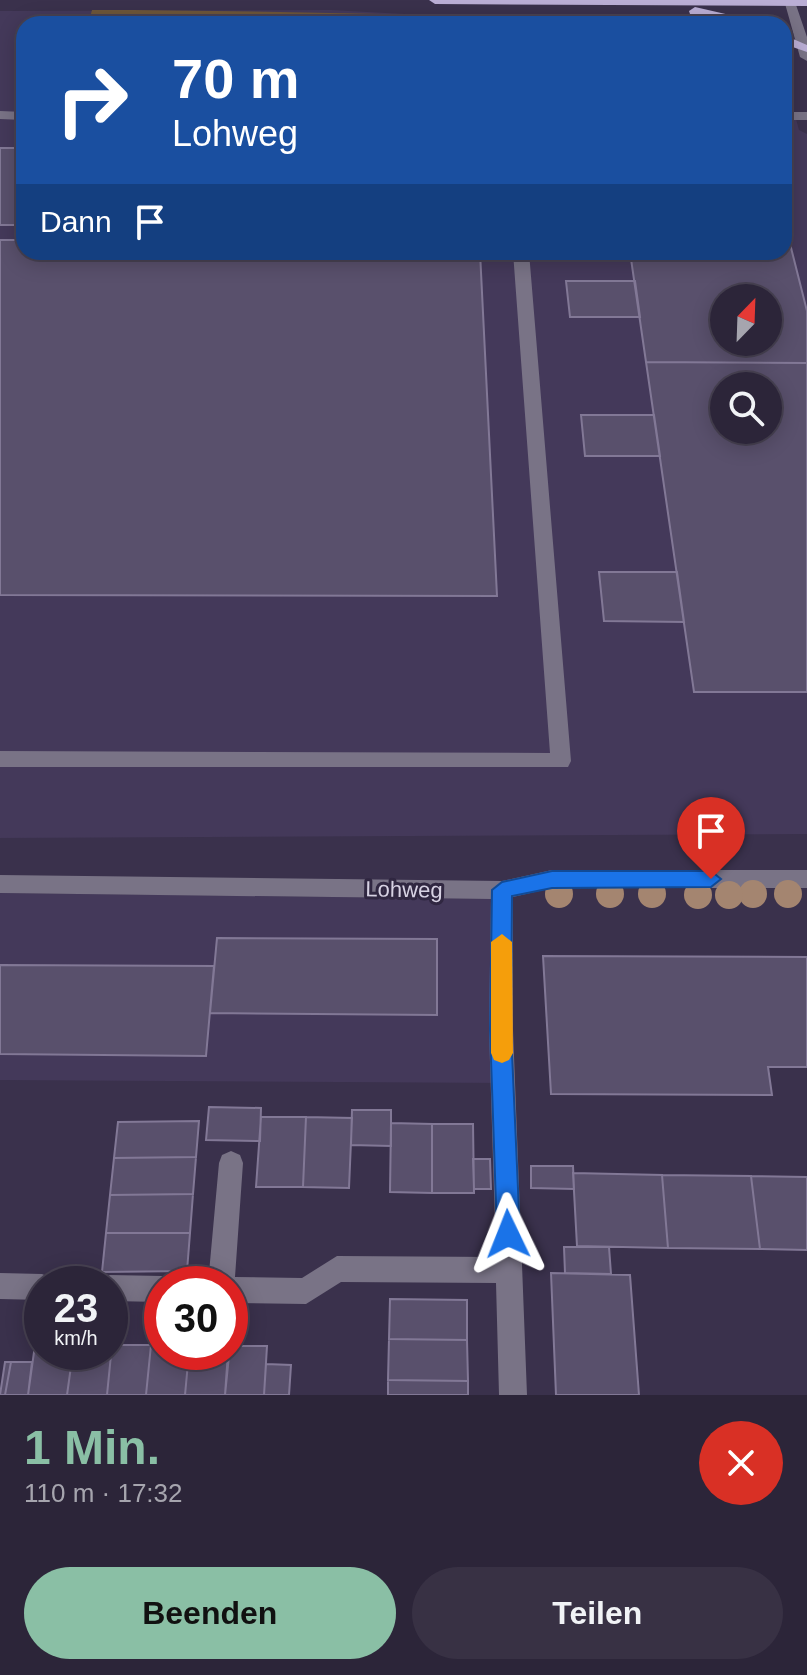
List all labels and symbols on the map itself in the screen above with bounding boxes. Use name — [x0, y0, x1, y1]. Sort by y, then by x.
north arrow — [710, 284, 782, 356]
pin — [677, 797, 745, 879]
street label: Lohweg — [365, 876, 443, 903]
position arrow — [466, 1192, 550, 1276]
speed limit sign: 30 — [144, 1266, 248, 1370]

